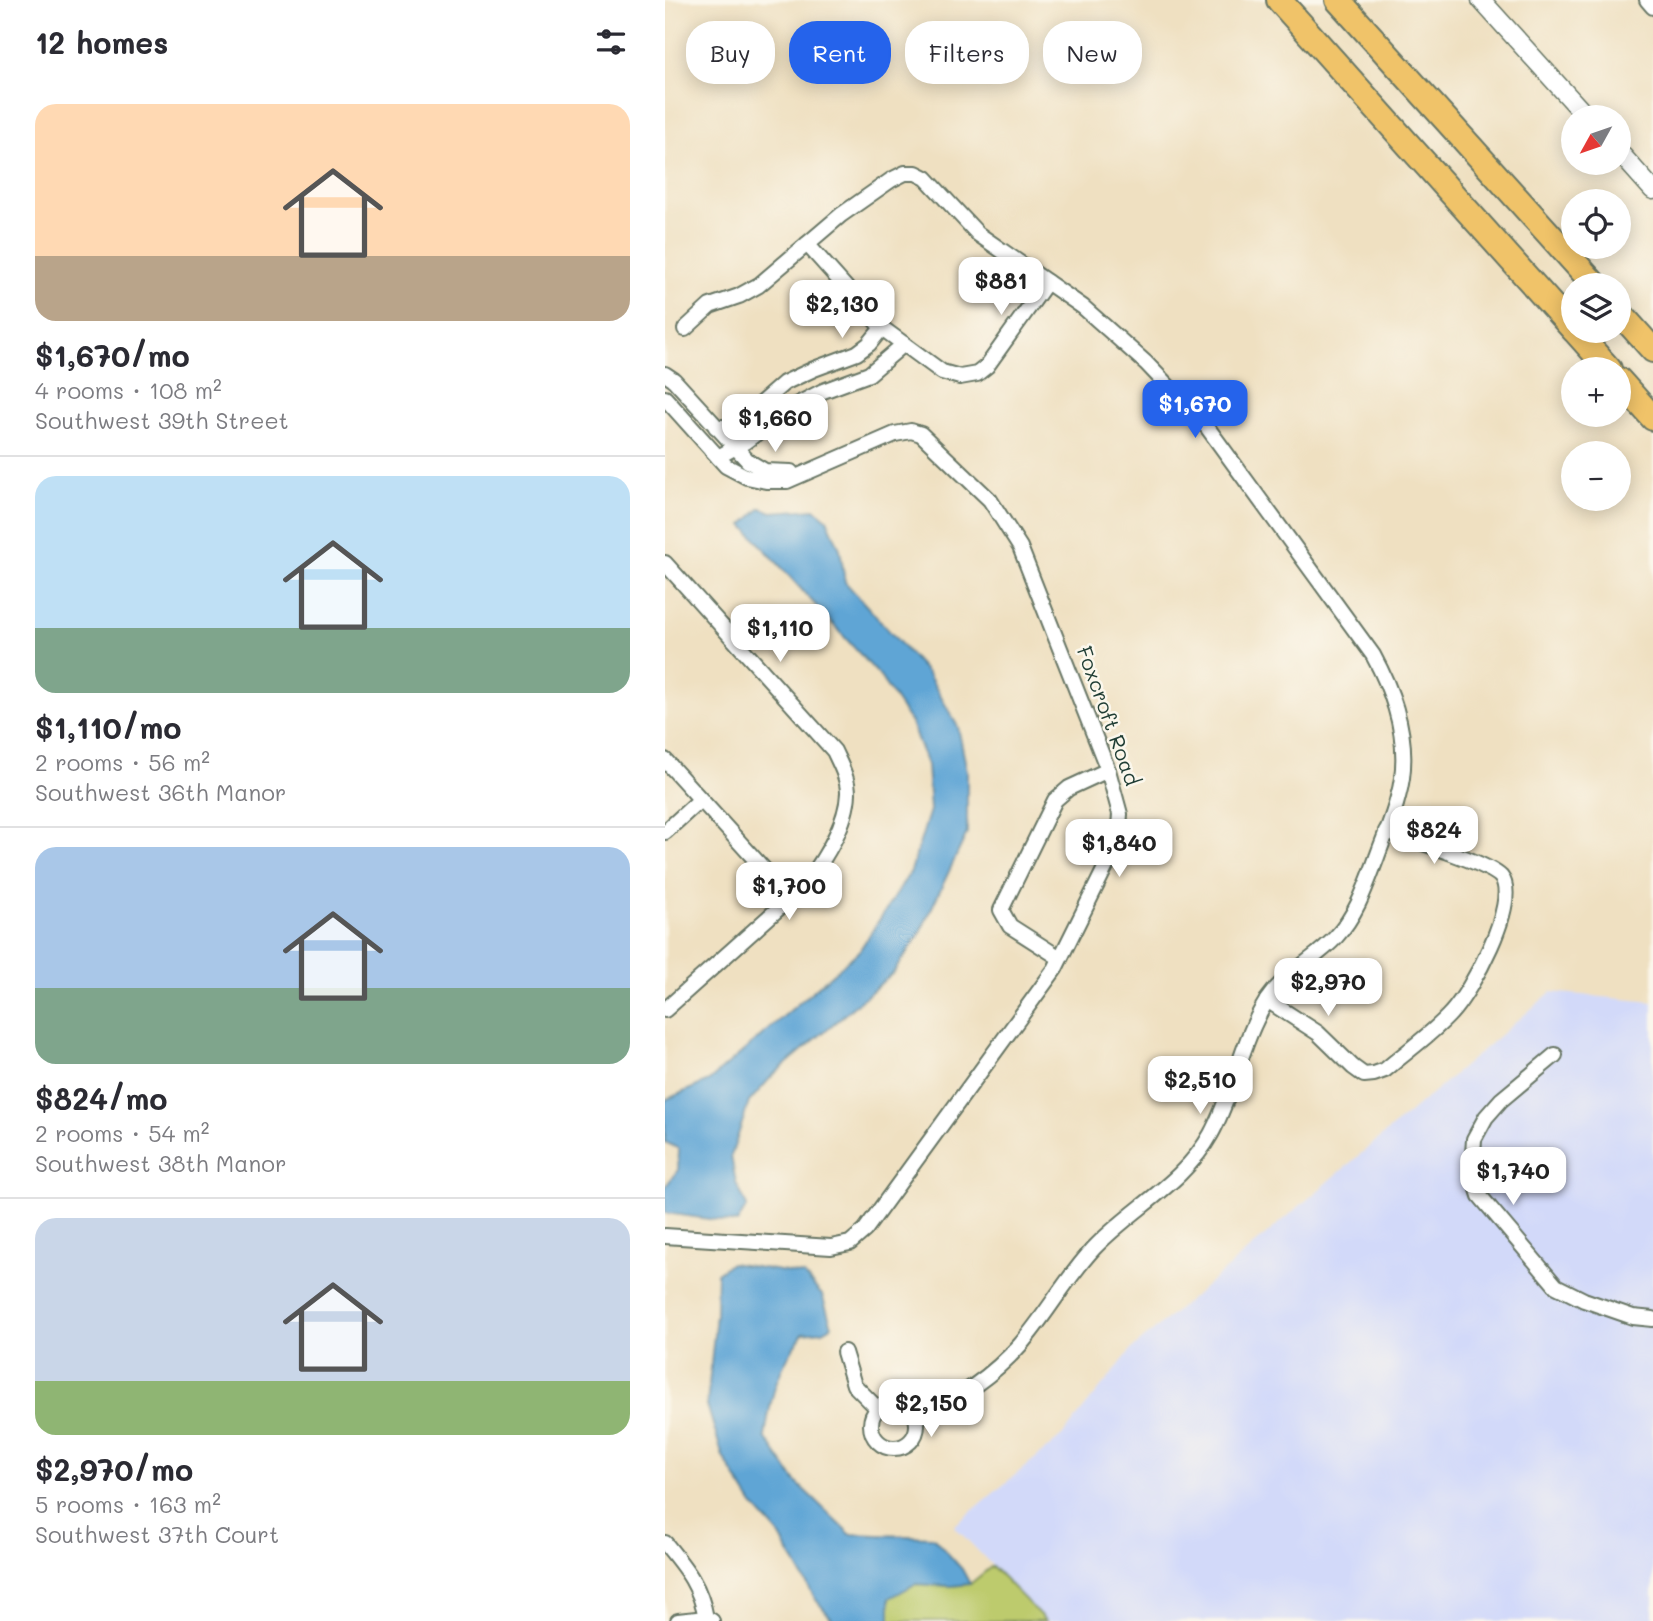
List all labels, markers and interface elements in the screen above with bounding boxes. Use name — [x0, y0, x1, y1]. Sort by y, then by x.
chip: Buy — [686, 21, 775, 84]
chip: Rent — [789, 21, 891, 84]
chip: Filters — [905, 21, 1029, 84]
chip: New — [1043, 21, 1142, 84]
text: 12 homes — [35, 22, 168, 62]
icon: filters — [592, 23, 630, 61]
north arrow — [1561, 105, 1631, 175]
map controls — [1561, 105, 1631, 511]
icon: home — [270, 150, 396, 276]
button: locate — [1561, 189, 1631, 259]
pin: $881 — [960, 258, 1042, 317]
text: $881 — [975, 265, 1027, 295]
button: layers — [1561, 273, 1631, 343]
pin: $2,130 — [785, 280, 899, 340]
text: $2,130 — [806, 288, 878, 318]
text: $1,670/mo — [35, 335, 190, 375]
button: + — [1561, 357, 1631, 427]
text: 4 rooms · 108 m² — [35, 375, 222, 405]
pin: $1,670 — [1138, 380, 1252, 440]
text: $1,670 — [1159, 388, 1231, 418]
pin: $1,660 — [718, 394, 832, 454]
text: $1,660 — [738, 402, 812, 432]
text: Southwest 39th Street — [35, 405, 289, 435]
button: − — [1561, 441, 1631, 511]
icon: home — [270, 522, 396, 648]
pin: $1,110 — [723, 604, 837, 664]
text: $1,110 — [747, 612, 813, 642]
street label: Foxcroft Road — [1072, 642, 1147, 789]
text: $1,110/mo — [35, 707, 181, 747]
text: 2 rooms · 56 m² — [35, 747, 210, 777]
text: Southwest 36th Manor — [35, 777, 286, 807]
pin: $824 — [1393, 806, 1475, 866]
text: $824 — [1406, 814, 1462, 844]
pin: $1,840 — [1062, 820, 1176, 879]
text: $1,840 — [1081, 827, 1157, 857]
pin: $1,700 — [732, 862, 846, 922]
text: $1,700 — [752, 870, 826, 900]
icon: home — [270, 893, 396, 1019]
pin: $2,970 — [1271, 958, 1385, 1018]
text: $2,970 — [1290, 966, 1366, 996]
pin: $2,510 — [1143, 1056, 1257, 1116]
text: $2,510 — [1164, 1064, 1236, 1094]
text: $824/mo — [35, 1078, 167, 1118]
text: 2 rooms · 54 m² — [35, 1118, 210, 1148]
text: Southwest 38th Manor — [35, 1148, 286, 1178]
pin: $1,740 — [1456, 1148, 1570, 1207]
text: $1,740 — [1476, 1155, 1550, 1185]
icon: home — [270, 1264, 396, 1390]
pin: $2,150 — [874, 1380, 988, 1439]
text: $2,150 — [895, 1387, 967, 1417]
text: $2,970/mo — [35, 1449, 193, 1489]
text: 5 rooms · 163 m² — [35, 1489, 221, 1519]
text: Southwest 37th Court — [35, 1519, 279, 1549]

